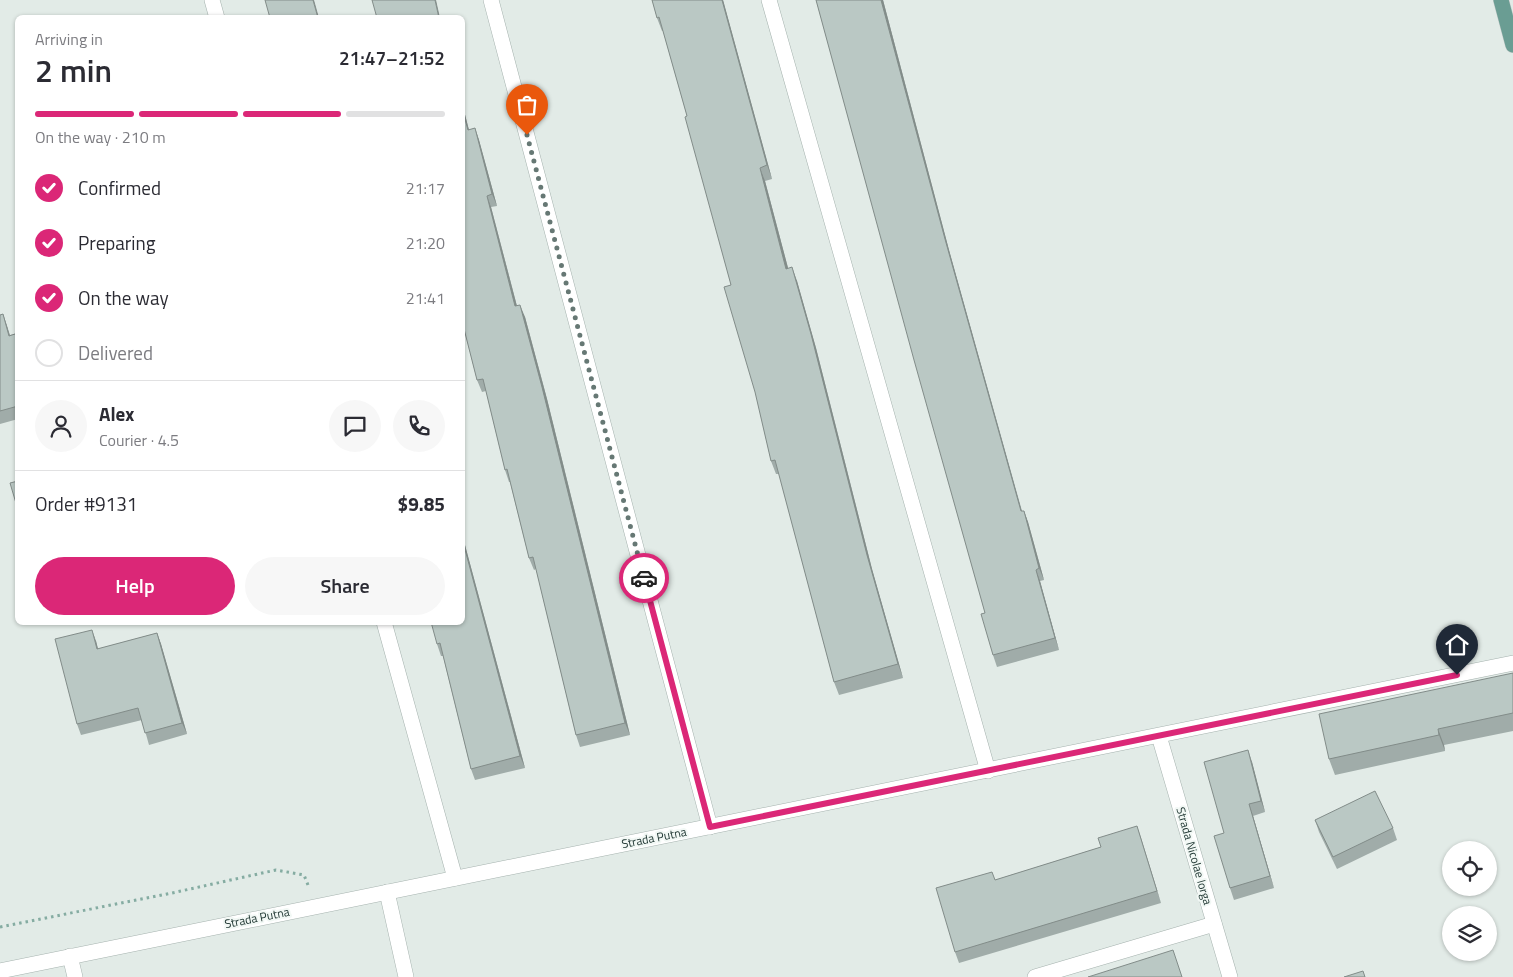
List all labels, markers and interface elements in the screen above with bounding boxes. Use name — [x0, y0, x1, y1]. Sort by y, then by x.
text: Arriving in — [35, 27, 103, 51]
text: 21:47–21:52 — [339, 43, 445, 72]
text: 2 min — [35, 46, 112, 94]
pin — [506, 84, 548, 135]
icon: bag — [513, 91, 541, 119]
text: On the way · 210 m — [35, 125, 166, 149]
text: Confirmed — [78, 173, 161, 202]
icon: check — [35, 174, 63, 202]
text: 21:17 — [406, 176, 445, 200]
text: Preparing — [78, 228, 155, 257]
icon: check — [35, 229, 63, 257]
text: 21:20 — [406, 231, 445, 255]
text: On the way — [78, 283, 169, 312]
icon: check — [35, 284, 63, 312]
text: 21:41 — [406, 286, 445, 310]
text: Delivered — [78, 338, 153, 367]
text: Alex — [99, 399, 134, 428]
button: person — [35, 400, 87, 452]
button: chat — [329, 400, 381, 452]
button: phone — [393, 400, 445, 452]
text: Courier · 4.5 — [99, 428, 179, 452]
text: Order #9131 — [35, 489, 137, 518]
text: $9.85 — [398, 489, 445, 518]
courier — [619, 553, 669, 603]
button: Help — [35, 557, 235, 615]
button: Share — [245, 557, 445, 615]
icon: car — [630, 564, 658, 592]
pin — [1436, 624, 1478, 675]
icon: home — [1443, 631, 1471, 659]
street label: Strada Nicolae Iorga — [1171, 805, 1218, 907]
street label: Strada Putna — [620, 822, 688, 853]
map controls — [1442, 841, 1497, 961]
button: locate — [1442, 841, 1497, 896]
street label: Strada Putna — [223, 902, 291, 933]
button: layers — [1442, 906, 1497, 961]

